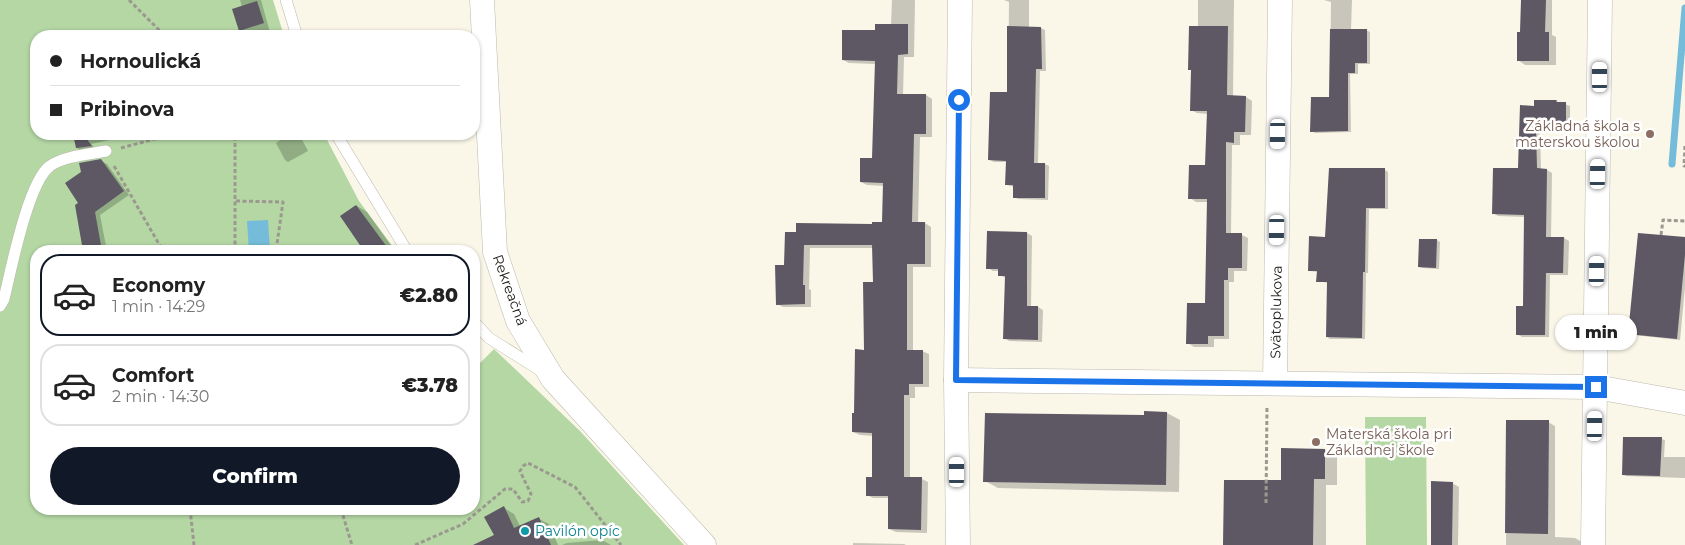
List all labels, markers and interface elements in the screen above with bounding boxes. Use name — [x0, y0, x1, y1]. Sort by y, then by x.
text: Hornoulická — [80, 50, 201, 73]
car — [1592, 62, 1607, 92]
route start — [948, 89, 970, 111]
text: Pribinova — [80, 98, 174, 121]
place label: Základná škola s materskou školou — [1515, 117, 1640, 151]
car — [1270, 119, 1285, 149]
marker: Základná škola s materskou školou — [1644, 128, 1656, 140]
car — [1590, 159, 1605, 189]
car — [1269, 215, 1284, 245]
street label: Rekreačná — [489, 252, 531, 328]
car — [1589, 256, 1604, 286]
street label: Svätoplukova — [1266, 265, 1286, 359]
icon: car — [52, 273, 97, 318]
text: Economy — [112, 274, 205, 297]
text: €2.80 — [400, 284, 458, 307]
text: 1 min · 14:29 — [112, 297, 205, 316]
callout: 1 min — [1555, 314, 1637, 350]
text: 1 min — [1574, 323, 1618, 342]
icon: car — [52, 363, 97, 408]
text: Comfort — [112, 364, 194, 387]
text: €3.78 — [402, 374, 458, 397]
route end — [1585, 376, 1607, 398]
text: 2 min · 14:30 — [112, 387, 209, 406]
car — [1587, 411, 1602, 441]
place label: Materská škola pri Základnej škole — [1326, 425, 1452, 459]
marker: Materská škola pri Základnej škole — [1310, 436, 1322, 448]
button: Confirm — [50, 447, 460, 505]
car — [949, 457, 964, 487]
place label: Pavilón opíc — [535, 522, 620, 540]
marker: Pavilón opíc — [519, 525, 531, 537]

